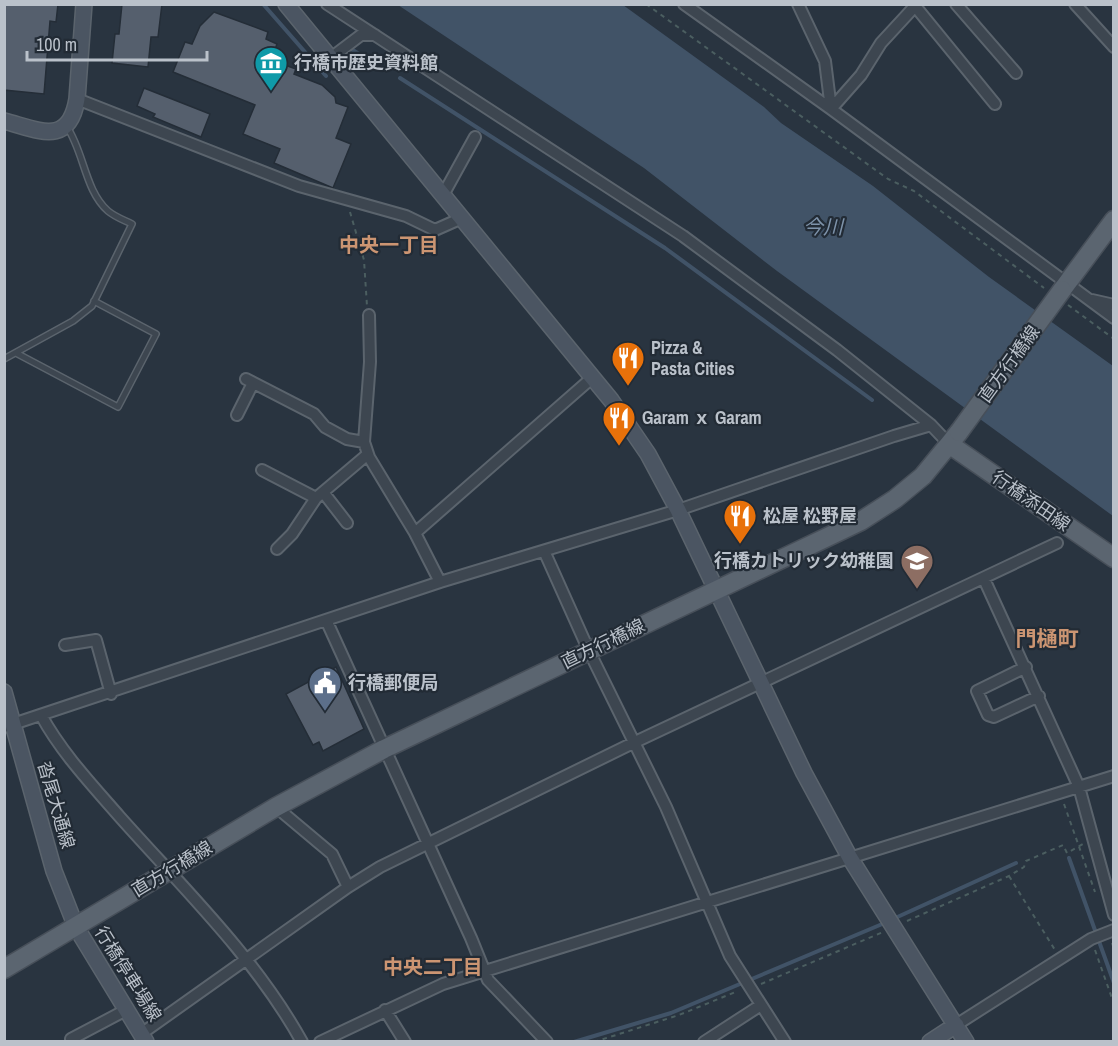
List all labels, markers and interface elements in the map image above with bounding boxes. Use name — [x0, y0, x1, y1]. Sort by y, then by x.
scale bar — [27, 24, 207, 62]
text: 100 m — [36, 32, 77, 57]
museum icon: 行橋市歴史資料館 — [253, 45, 289, 92]
place label: 行橋市歴史資料館 — [294, 50, 438, 75]
water label: 今川 — [803, 213, 845, 240]
district label: 中央一丁目 — [339, 231, 439, 258]
street label: 直方行橋線 — [972, 320, 1045, 407]
place label: Pizza & Pasta Cities — [651, 335, 735, 381]
restaurant icon: Pizza & Pasta Cities — [610, 340, 646, 387]
restaurant icon: Garam ｘ Garam — [601, 400, 637, 447]
place label: Garam ｘ Garam — [642, 405, 762, 430]
street label: 行橋添田線 — [987, 465, 1075, 537]
restaurant icon: 松屋 松野屋 — [722, 498, 758, 545]
place label: 松屋 松野屋 — [763, 503, 857, 528]
school or university icon: 行橋カトリック幼稚園 — [899, 543, 935, 590]
place label: 行橋カトリック幼稚園 — [714, 548, 894, 573]
street label: 直方行橋線 — [557, 613, 649, 675]
district label: 門樋町 — [1016, 624, 1079, 653]
public building icon: 行橋郵便局 — [307, 665, 343, 712]
place label: 行橋郵便局 — [348, 670, 438, 695]
street label: 沓尾大通線 — [32, 758, 81, 852]
street label: 直方行橋線 — [127, 835, 217, 902]
street label: 行橋停車場線 — [89, 921, 168, 1026]
district label: 中央二丁目 — [383, 953, 483, 980]

